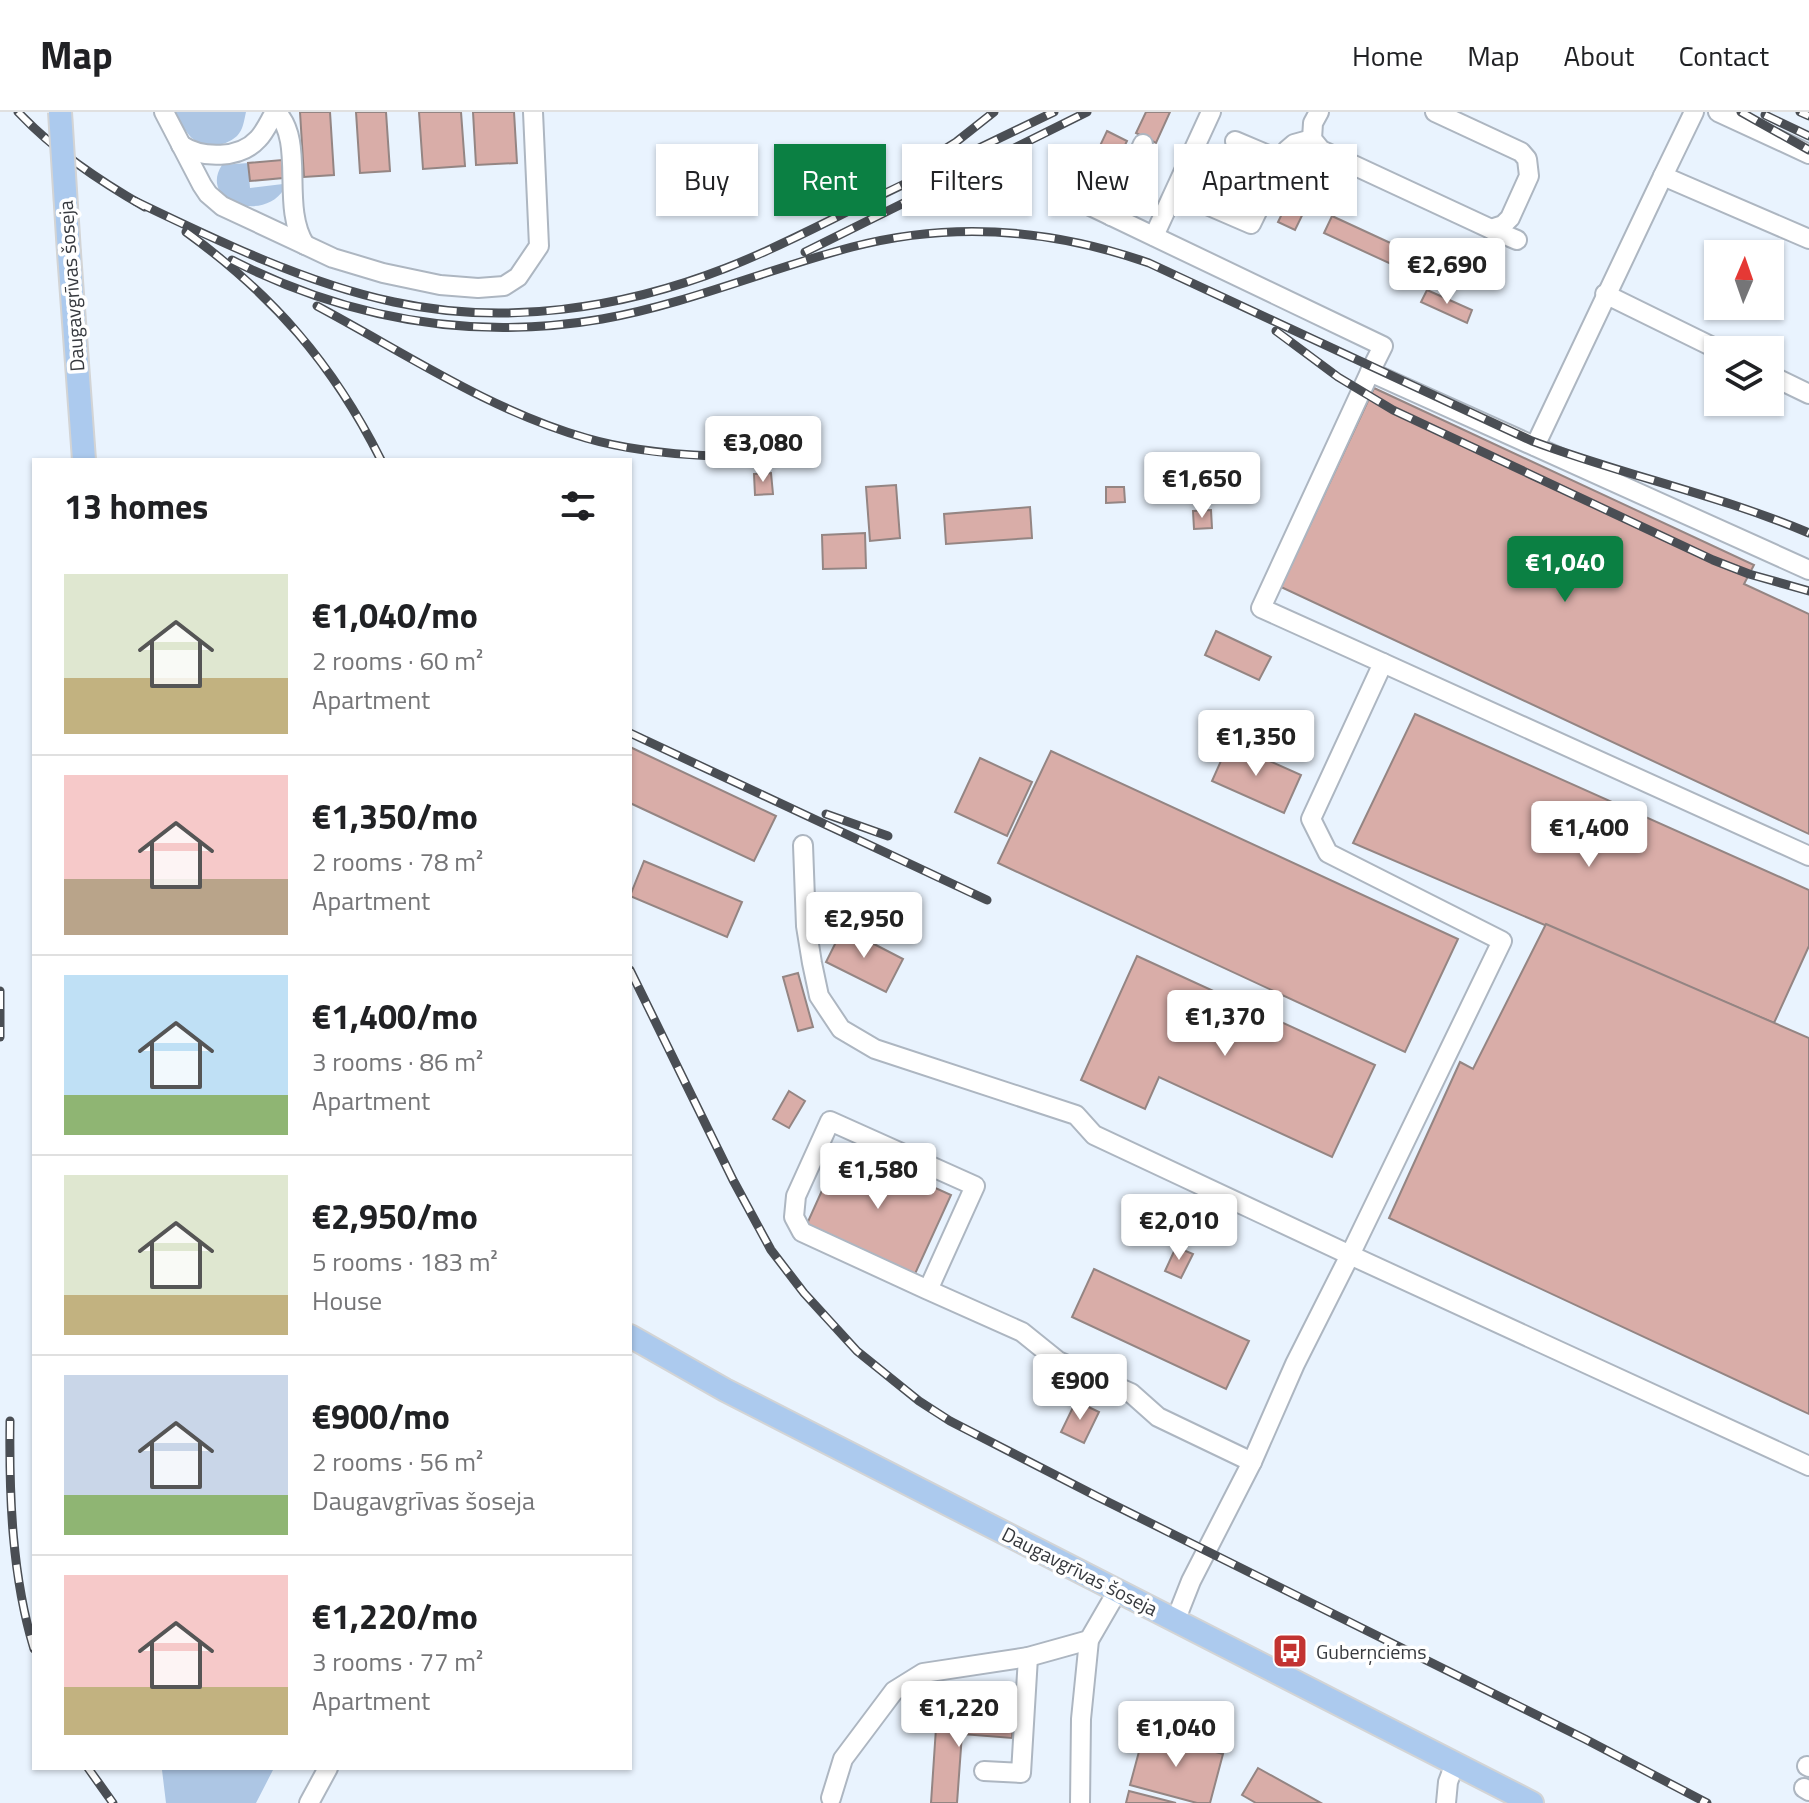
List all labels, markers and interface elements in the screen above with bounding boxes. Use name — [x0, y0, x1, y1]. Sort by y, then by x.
text: Map — [40, 26, 113, 84]
text: Home — [1352, 34, 1423, 77]
text: Map — [1467, 34, 1520, 77]
text: About — [1564, 34, 1634, 77]
text: Contact — [1678, 34, 1769, 77]
chip: Buy — [656, 144, 758, 216]
chip: Rent — [774, 144, 886, 216]
chip: Filters — [902, 144, 1032, 216]
chip: New — [1048, 144, 1158, 216]
chip: Apartment — [1174, 144, 1357, 216]
street label: Daugavgrīvas šoseja — [50, 199, 92, 373]
pin: €2,690 — [1382, 238, 1512, 306]
north arrow — [1704, 240, 1784, 320]
map controls — [1704, 240, 1784, 416]
text: €2,690 — [1407, 244, 1487, 283]
button: layers — [1704, 336, 1784, 416]
pin: €3,080 — [698, 416, 828, 484]
text: €3,080 — [723, 422, 803, 461]
pin: €1,650 — [1137, 452, 1267, 520]
text: €1,650 — [1162, 458, 1242, 497]
text: 13 homes — [64, 480, 208, 532]
icon: filters — [556, 484, 600, 528]
pin: €1,040 — [1500, 536, 1630, 604]
text: €1,040 — [1525, 542, 1605, 581]
text: €1,040/mo — [312, 589, 478, 641]
icon: home — [128, 606, 224, 702]
text: 2 rooms · 60 m² — [312, 641, 483, 680]
text: Apartment — [312, 680, 430, 719]
pin: €1,350 — [1191, 710, 1321, 778]
text: €1,350 — [1216, 716, 1296, 755]
text: €1,350/mo — [312, 790, 478, 842]
pin: €1,400 — [1524, 801, 1654, 869]
icon: home — [128, 807, 224, 903]
text: €1,400 — [1549, 807, 1629, 846]
text: 2 rooms · 78 m² — [312, 842, 483, 881]
text: Apartment — [312, 881, 430, 920]
pin: €2,950 — [799, 892, 929, 960]
text: €2,950 — [824, 898, 904, 937]
text: €1,400/mo — [312, 990, 478, 1042]
pin: €1,370 — [1160, 990, 1290, 1058]
text: €1,370 — [1185, 996, 1265, 1035]
icon: home — [128, 1007, 224, 1103]
text: 3 rooms · 86 m² — [312, 1042, 483, 1081]
text: Apartment — [312, 1081, 430, 1120]
pin: €1,580 — [813, 1143, 943, 1211]
text: €1,580 — [838, 1149, 918, 1188]
text: €2,950/mo — [312, 1190, 478, 1242]
pin: €2,010 — [1114, 1194, 1244, 1262]
text: €2,010 — [1139, 1200, 1219, 1239]
icon: home — [128, 1207, 224, 1303]
text: 5 rooms · 183 m² — [312, 1242, 498, 1281]
text: House — [312, 1281, 382, 1320]
pin: €900 — [1033, 1354, 1127, 1422]
text: €900 — [1051, 1360, 1109, 1399]
text: €900/mo — [312, 1390, 450, 1442]
icon: home — [128, 1407, 224, 1503]
text: 2 rooms · 56 m² — [312, 1442, 483, 1481]
text: Daugavgrīvas šoseja — [312, 1481, 535, 1520]
street label: Daugavgrīvas šoseja — [997, 1518, 1163, 1624]
text: €1,220/mo — [312, 1590, 478, 1642]
icon: home — [128, 1607, 224, 1703]
bus stop icon: Guberņciems — [1271, 1632, 1309, 1670]
place label: Guberņciems — [1316, 1636, 1426, 1667]
text: 3 rooms · 77 m² — [312, 1642, 483, 1681]
text: Apartment — [312, 1681, 430, 1720]
pin: €1,220 — [894, 1681, 1024, 1749]
text: €1,220 — [919, 1687, 999, 1726]
pin: €1,040 — [1111, 1701, 1241, 1769]
text: €1,040 — [1136, 1707, 1216, 1746]

